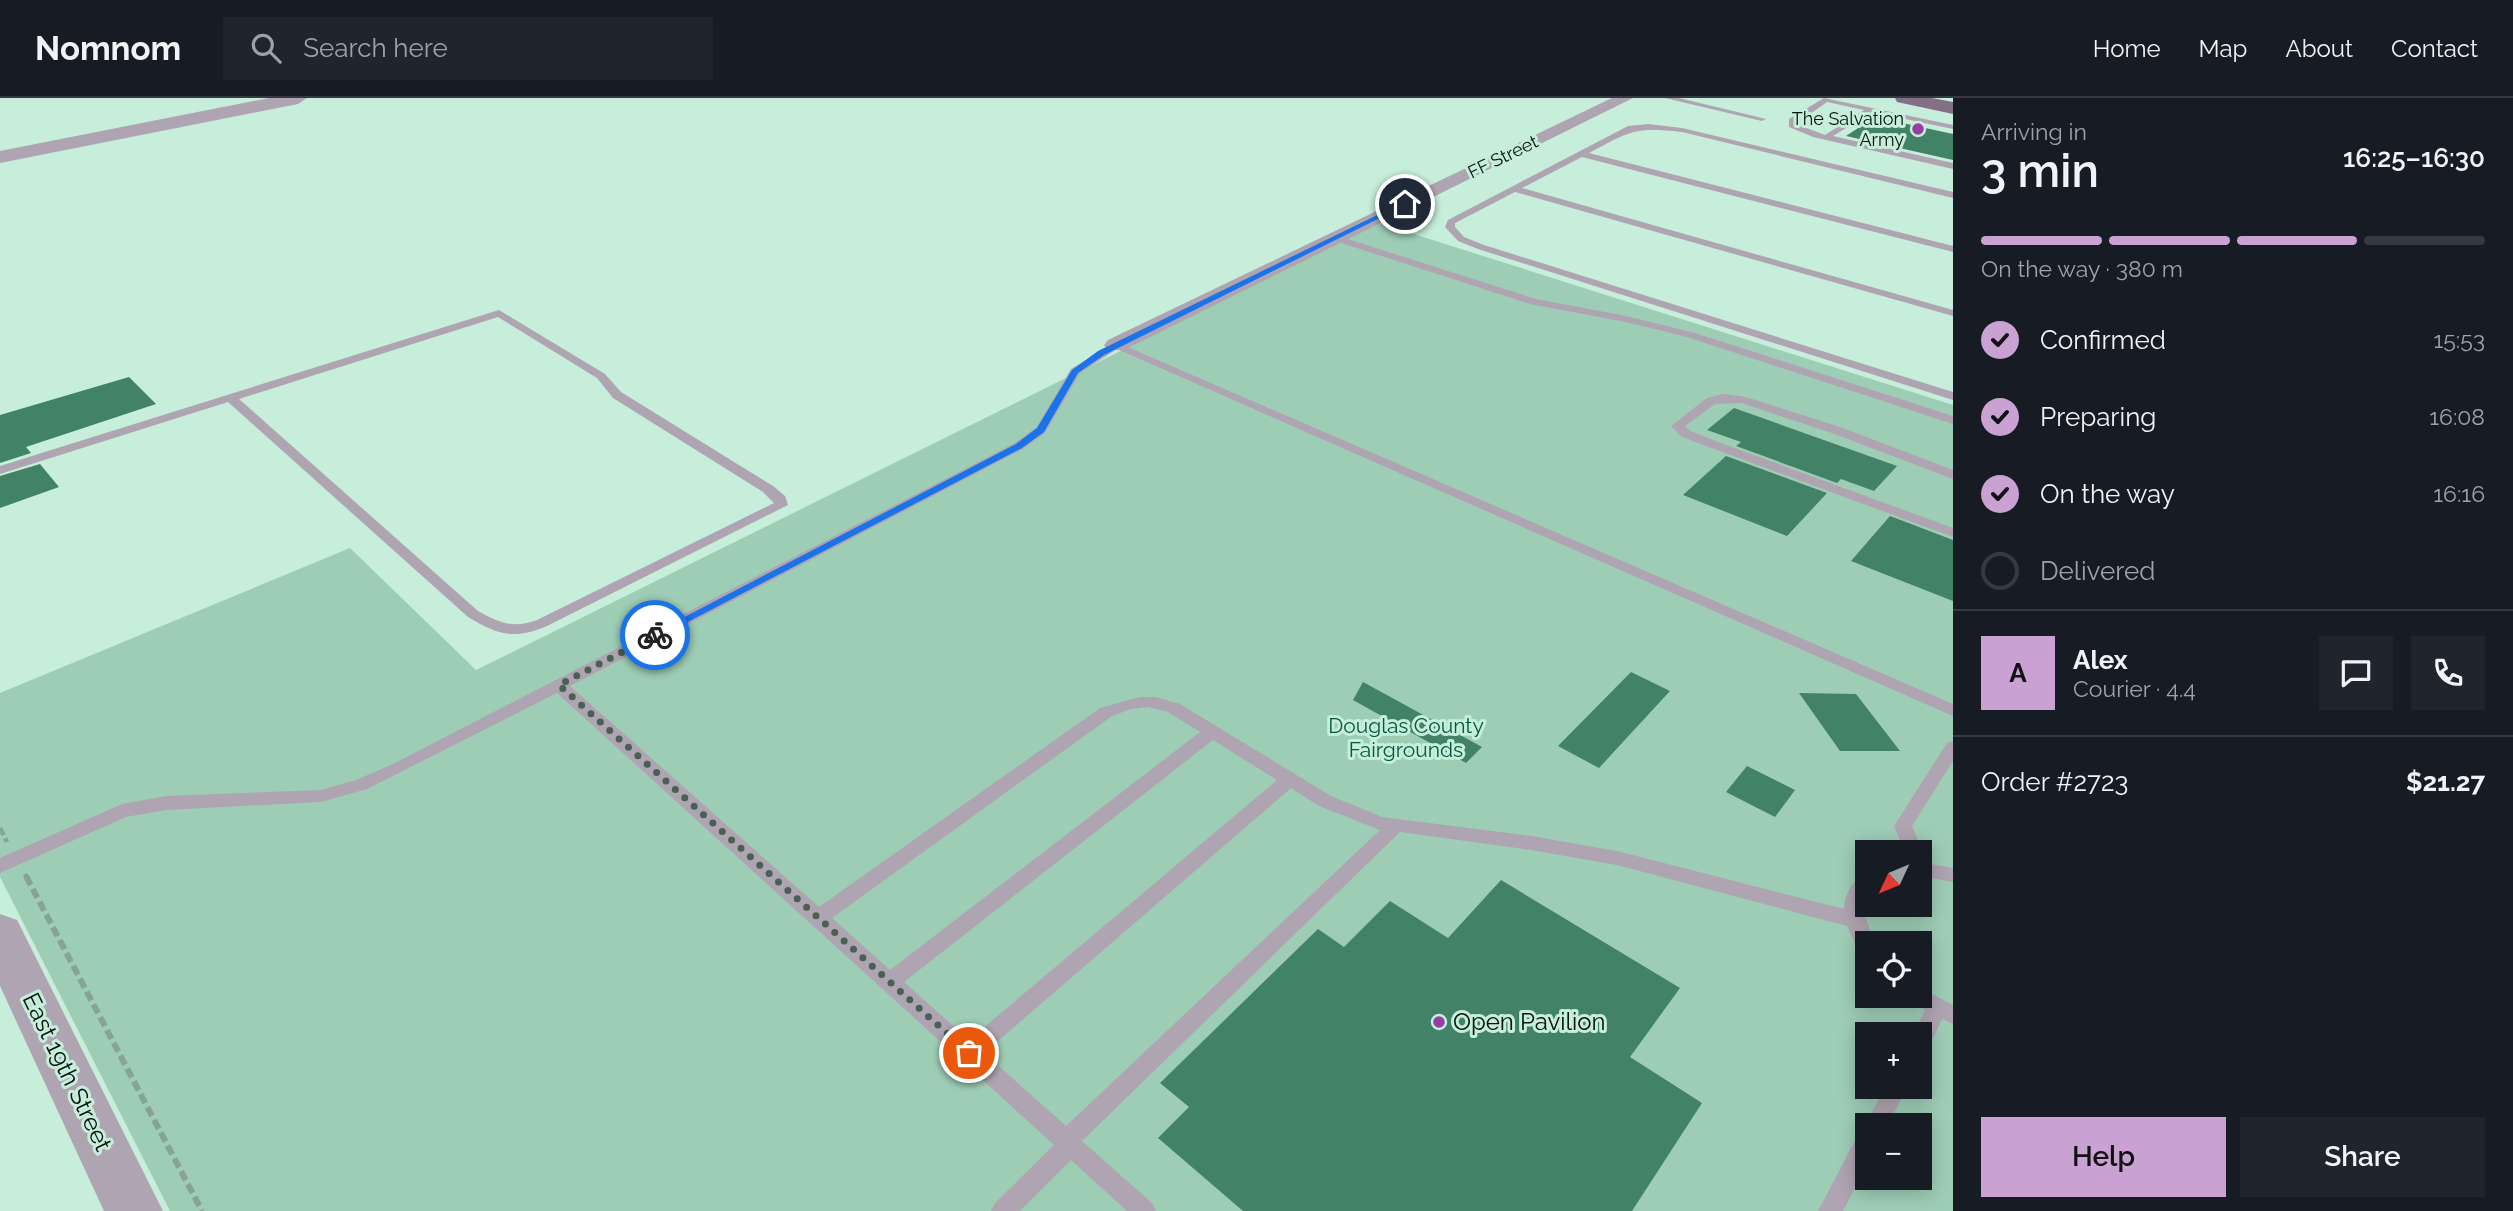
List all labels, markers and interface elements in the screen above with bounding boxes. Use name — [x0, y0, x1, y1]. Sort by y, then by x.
search box — [223, 17, 713, 80]
text: Nomnom — [35, 29, 181, 68]
icon: search — [247, 29, 285, 67]
text: Search here — [303, 33, 448, 63]
text: Home — [2093, 34, 2161, 63]
text: Map — [2199, 34, 2247, 63]
text: About — [2285, 34, 2353, 63]
text: Contact — [2391, 34, 2478, 63]
place label: The Salvation Army — [1792, 108, 1904, 150]
text: Arriving in — [1981, 118, 2087, 145]
marker: The Salvation Army — [1910, 121, 1926, 137]
street label: FF Street — [1464, 131, 1541, 182]
text: 16:25–16:30 — [2343, 143, 2485, 173]
text: 3 min — [1981, 144, 2099, 198]
pin — [1375, 174, 1435, 234]
icon: home — [1386, 185, 1424, 223]
text: On the way · 380 m — [1981, 255, 2183, 282]
icon: check — [1981, 321, 2019, 359]
text: Confirmed — [2040, 325, 2166, 355]
text: 15:53 — [2433, 326, 2485, 353]
icon: check — [1981, 398, 2019, 436]
text: Preparing — [2040, 402, 2156, 432]
text: 16:08 — [2429, 403, 2485, 430]
icon: check — [1981, 475, 2019, 513]
text: On the way — [2040, 479, 2175, 509]
text: 16:16 — [2433, 480, 2485, 507]
text: Delivered — [2040, 556, 2155, 586]
courier — [620, 600, 690, 670]
icon: bike — [636, 616, 674, 654]
button: chat — [2319, 636, 2393, 710]
button: phone — [2411, 636, 2485, 710]
text: Alex — [2073, 645, 2128, 675]
text: A — [2009, 658, 2027, 688]
text: Courier · 4.4 — [2073, 675, 2196, 702]
park label: Douglas County Fairgrounds — [1328, 713, 1484, 762]
text: Order #2723 — [1981, 767, 2128, 797]
text: $21.27 — [2406, 767, 2485, 797]
north arrow — [1855, 840, 1932, 917]
map controls — [1855, 840, 1932, 1190]
button: locate — [1855, 931, 1932, 1008]
street label: East 19th Street — [17, 988, 118, 1156]
place label: Open Pavilion — [1453, 1007, 1606, 1036]
marker: Open Pavilion — [1431, 1014, 1447, 1030]
button: + — [1855, 1022, 1932, 1099]
pin — [939, 1023, 999, 1083]
icon: bag — [950, 1034, 988, 1072]
button: − — [1855, 1113, 1932, 1190]
button: Help — [1981, 1117, 2226, 1197]
button: Share — [2240, 1117, 2485, 1197]

